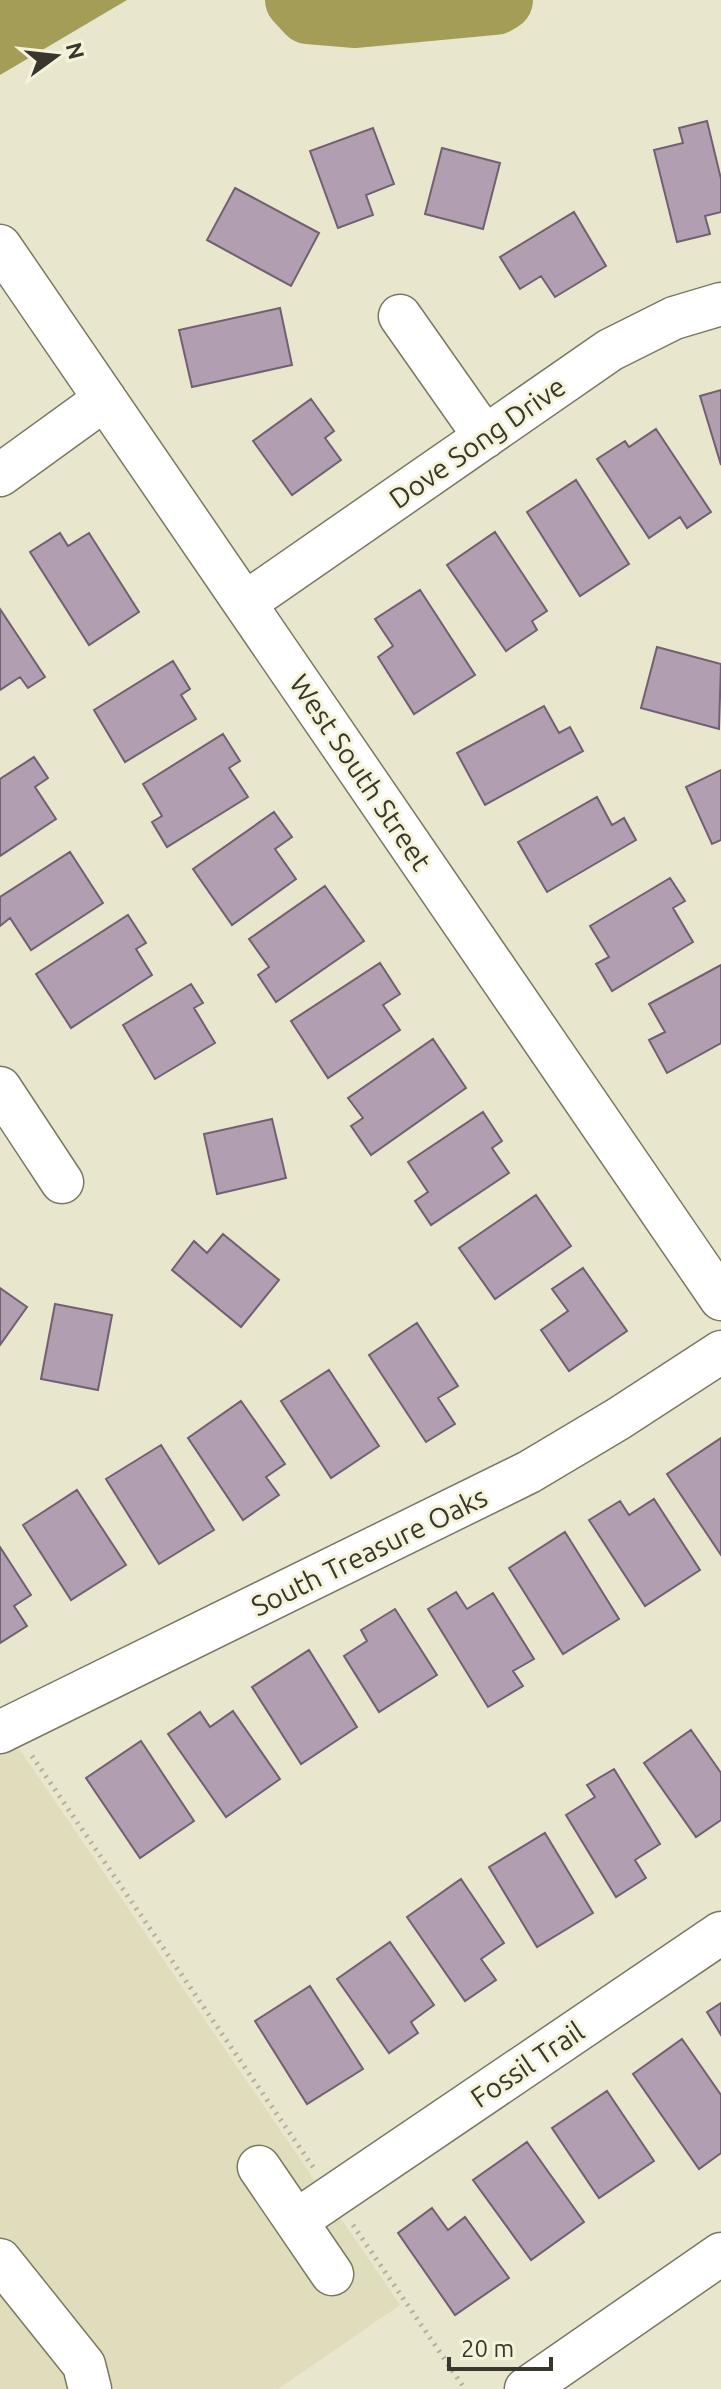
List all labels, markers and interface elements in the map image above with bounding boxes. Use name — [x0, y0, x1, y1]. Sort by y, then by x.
north arrow — [16, 16, 96, 96]
text: N — [62, 40, 90, 62]
street label: Dove Song Drive — [383, 370, 571, 514]
street label: West South Street — [284, 668, 438, 876]
street label: South Treasure Oaks — [246, 1480, 492, 1622]
street label: Fossil Trail — [465, 2015, 589, 2113]
scale bar — [449, 2321, 551, 2371]
text: 20 m — [461, 2335, 514, 2362]

